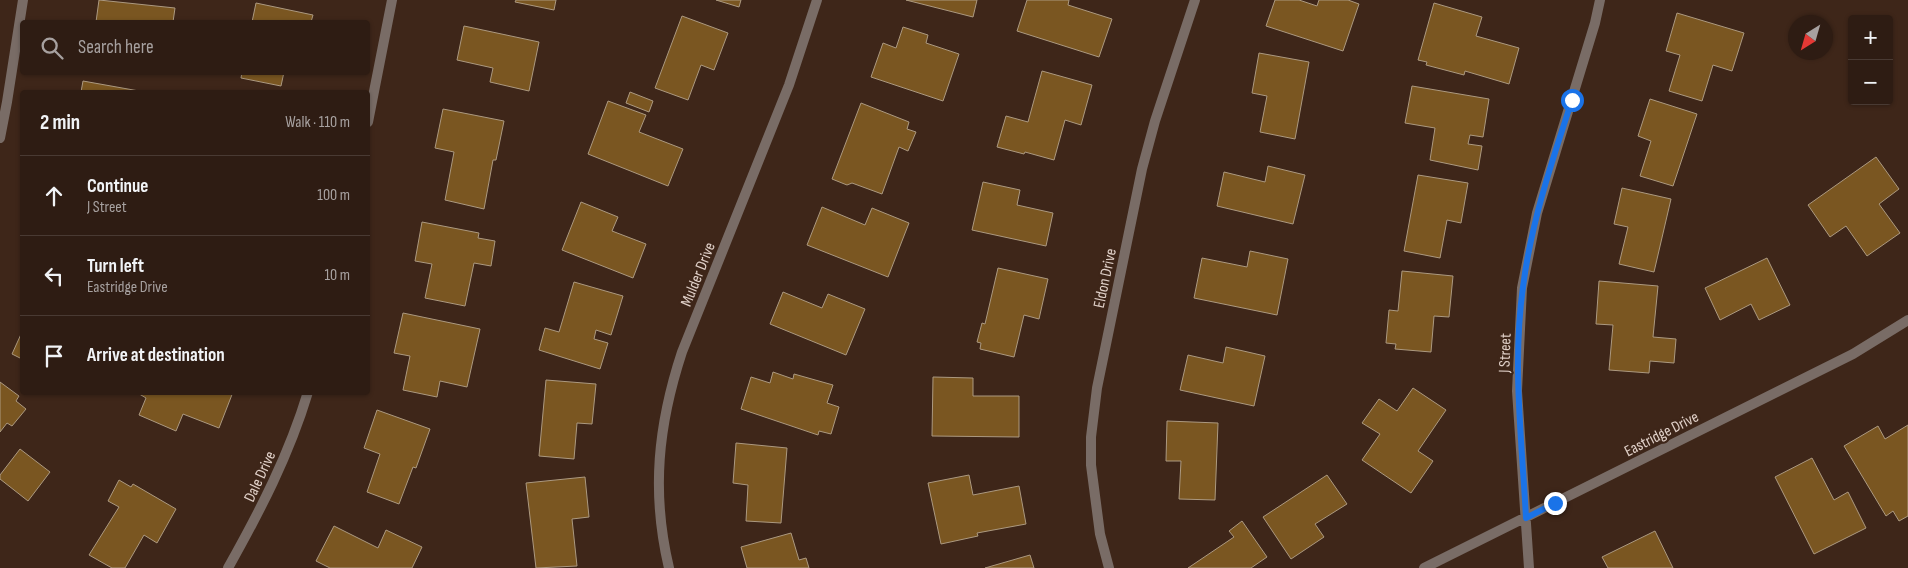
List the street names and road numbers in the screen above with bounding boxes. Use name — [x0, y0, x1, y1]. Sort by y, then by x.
street label: Mulder Drive — [677, 240, 720, 309]
street label: Eldon Drive — [1090, 247, 1121, 310]
street label: J Street — [1495, 333, 1516, 374]
street label: Eastridge Drive — [1621, 408, 1702, 461]
street label: Dale Drive — [240, 448, 280, 505]

